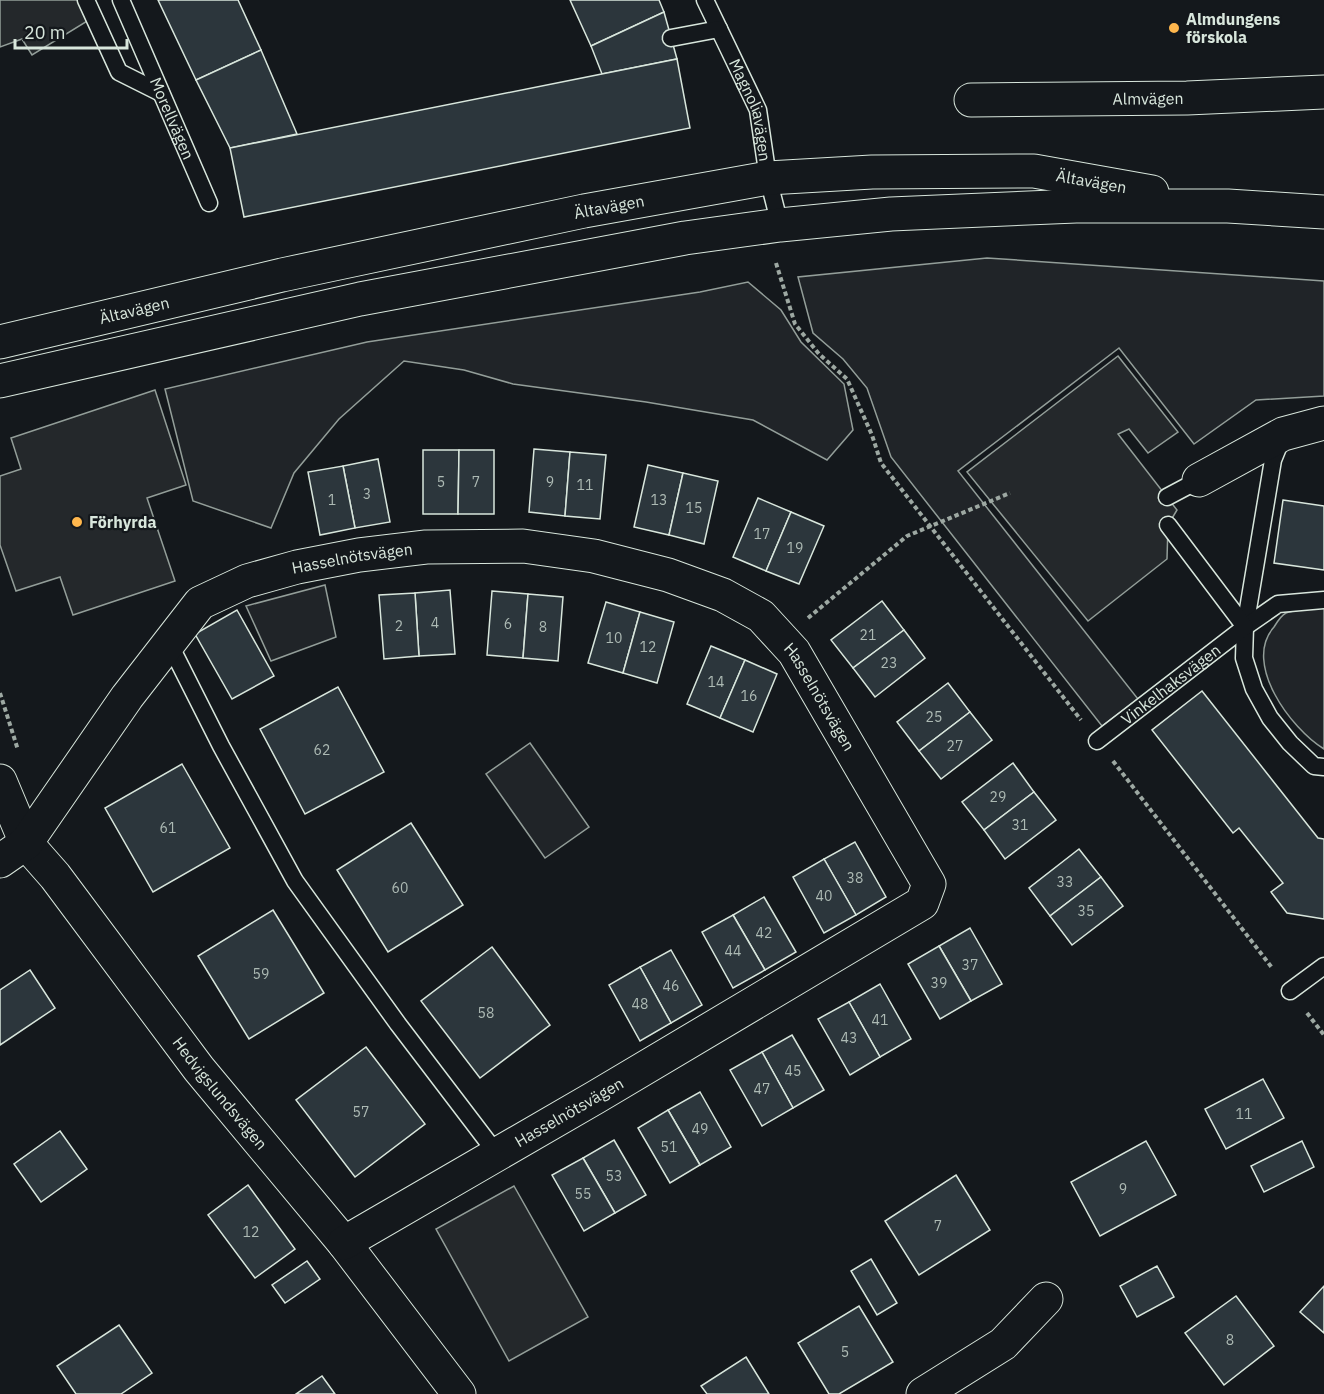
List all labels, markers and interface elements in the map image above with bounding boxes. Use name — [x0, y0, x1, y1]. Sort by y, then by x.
place label: Almdungens förskola — [1186, 9, 1280, 47]
scale bar — [15, 12, 128, 50]
text: 20 m — [24, 21, 66, 44]
marker: Almdungens förskola — [1167, 21, 1181, 35]
street label: Magnoliavägen — [725, 55, 775, 162]
street label: Morellvägen — [146, 74, 199, 163]
street label: Almvägen — [1112, 88, 1184, 109]
street label: Ältavägen — [1055, 165, 1128, 197]
street label: Ältavägen — [572, 190, 646, 223]
street label: Ältavägen — [97, 292, 171, 328]
house number: 5 — [437, 473, 445, 491]
house number: 7 — [472, 473, 480, 491]
house number: 9 — [546, 473, 554, 491]
house number: 11 — [577, 476, 593, 494]
house number: 3 — [363, 485, 371, 503]
house number: 1 — [328, 491, 336, 509]
house number: 13 — [651, 491, 667, 509]
house number: 15 — [686, 499, 702, 517]
place label: Förhyrda — [89, 512, 157, 532]
marker: Förhyrda — [70, 515, 84, 529]
house number: 17 — [754, 525, 770, 543]
street label: Hasselnötsvägen — [290, 539, 414, 578]
house number: 19 — [787, 539, 803, 557]
house number: 4 — [431, 614, 439, 632]
house number: 6 — [504, 615, 512, 633]
house number: 2 — [395, 617, 403, 635]
house number: 8 — [539, 618, 547, 636]
house number: 21 — [860, 626, 876, 644]
house number: 10 — [606, 629, 622, 647]
house number: 12 — [640, 638, 656, 656]
street label: Hasselnötsvägen — [780, 638, 859, 754]
street label: Vinkelhaksvägen — [1117, 640, 1224, 729]
house number: 23 — [881, 654, 897, 672]
house number: 14 — [708, 673, 724, 691]
house number: 16 — [741, 687, 757, 705]
house number: 25 — [926, 708, 942, 726]
house number: 27 — [947, 737, 963, 755]
house number: 62 — [314, 741, 330, 759]
house number: 29 — [990, 788, 1006, 806]
house number: 31 — [1012, 816, 1028, 834]
house number: 61 — [160, 819, 176, 837]
house number: 38 — [847, 869, 863, 887]
house number: 33 — [1057, 873, 1073, 891]
house number: 60 — [392, 879, 408, 897]
house number: 40 — [816, 887, 832, 905]
house number: 35 — [1078, 902, 1094, 920]
house number: 42 — [756, 924, 772, 942]
house number: 44 — [725, 942, 741, 960]
house number: 37 — [962, 956, 978, 974]
house number: 59 — [253, 965, 269, 983]
house number: 39 — [931, 974, 947, 992]
house number: 46 — [663, 977, 679, 995]
house number: 48 — [632, 995, 648, 1013]
house number: 58 — [478, 1004, 494, 1022]
house number: 41 — [872, 1011, 888, 1029]
house number: 43 — [841, 1029, 857, 1047]
street label: Hedvigslundsvägen — [168, 1033, 272, 1154]
house number: 45 — [785, 1062, 801, 1080]
street label: Hasselnötsvägen — [511, 1073, 627, 1151]
house number: 47 — [754, 1080, 770, 1098]
house number: 57 — [353, 1103, 369, 1121]
house number: 11 — [1236, 1105, 1252, 1123]
house number: 49 — [692, 1120, 708, 1138]
house number: 51 — [661, 1138, 677, 1156]
house number: 53 — [606, 1167, 622, 1185]
house number: 9 — [1119, 1180, 1127, 1198]
house number: 55 — [575, 1185, 591, 1203]
house number: 7 — [934, 1217, 942, 1235]
house number: 12 — [243, 1223, 259, 1241]
house number: 8 — [1226, 1331, 1234, 1349]
house number: 5 — [841, 1343, 849, 1361]

